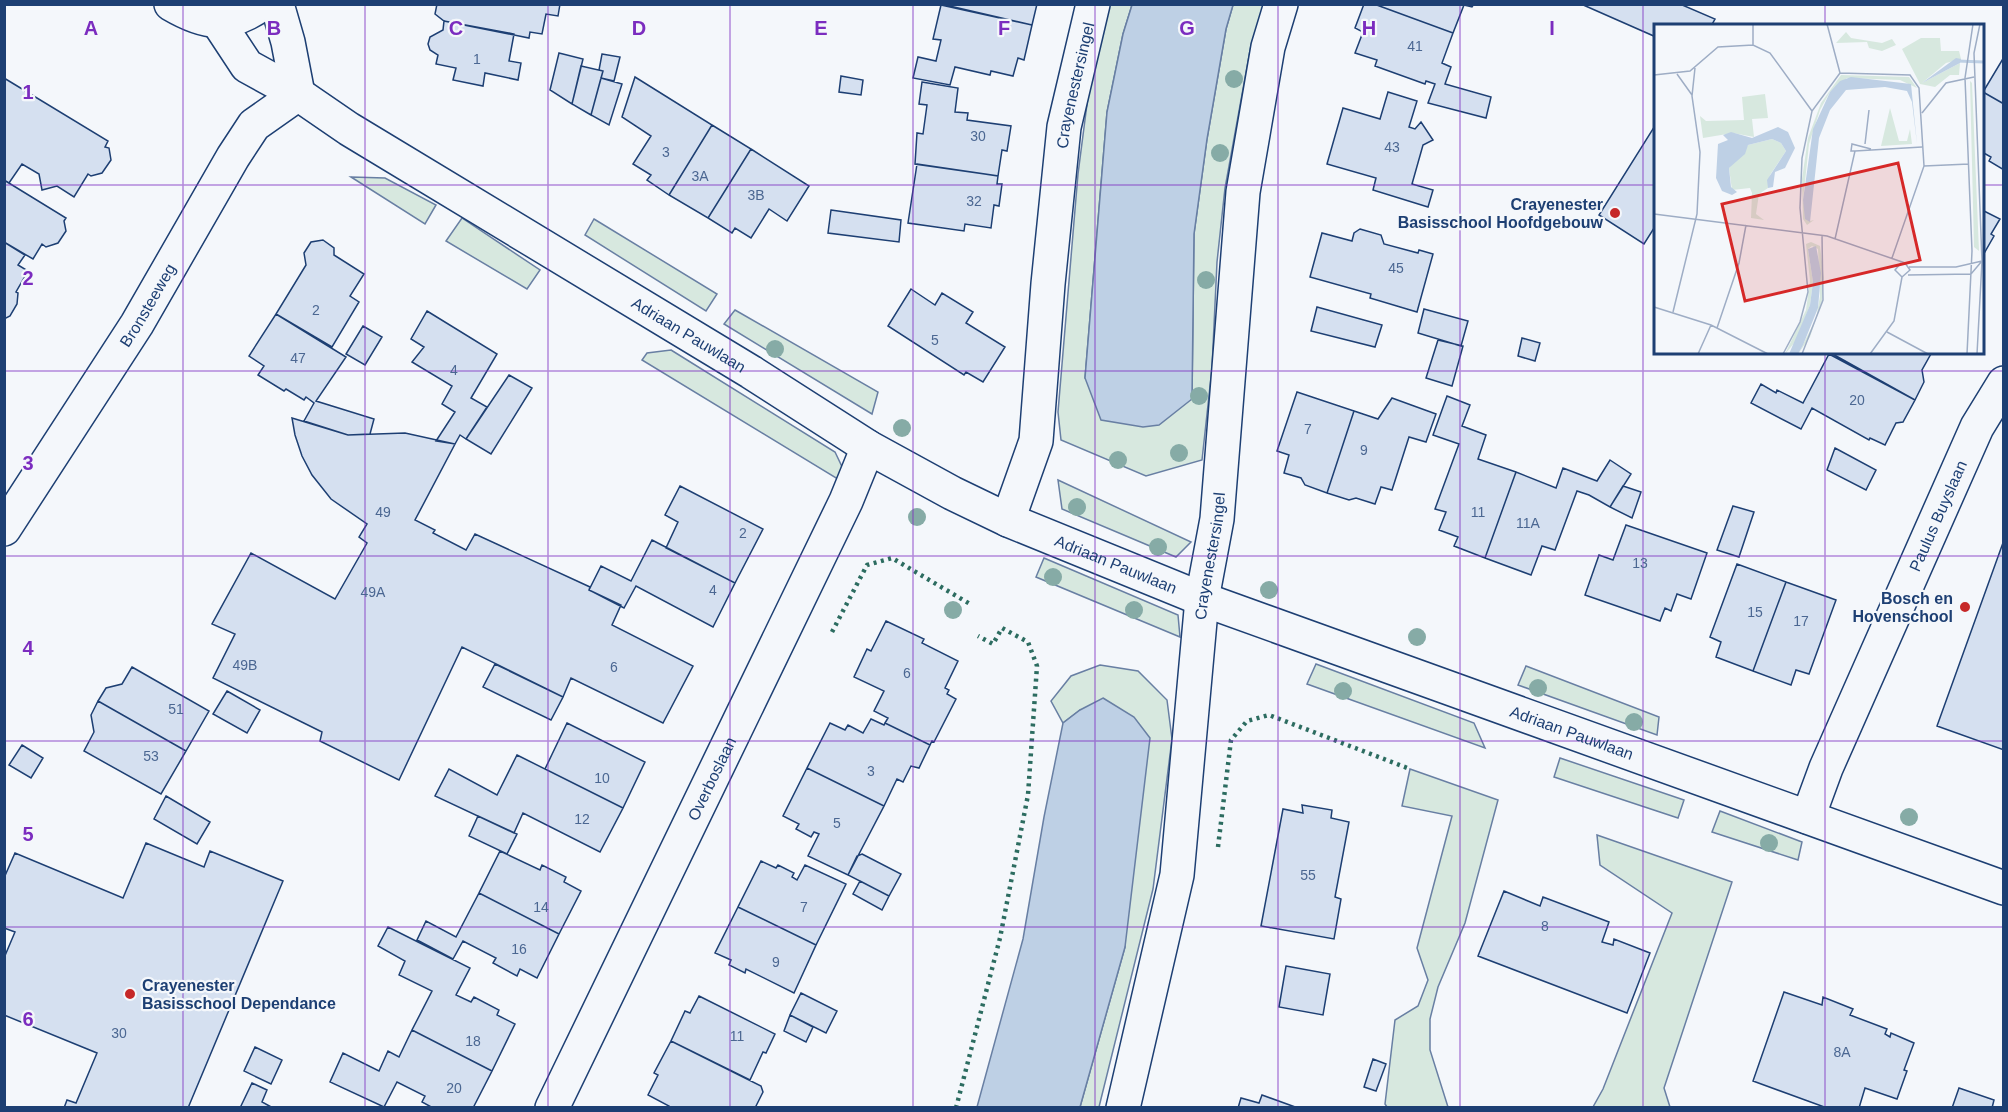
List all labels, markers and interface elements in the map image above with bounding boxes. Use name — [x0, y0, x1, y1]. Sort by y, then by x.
text: A — [84, 17, 98, 39]
text: B — [267, 17, 281, 39]
text: C — [449, 17, 463, 39]
text: D — [632, 17, 646, 39]
text: E — [814, 17, 828, 39]
text: F — [998, 17, 1010, 39]
text: G — [1179, 17, 1195, 39]
text: H — [1362, 17, 1376, 39]
text: I — [1549, 17, 1555, 39]
street label: Crayenestersingel — [1053, 20, 1097, 149]
inset map — [1654, 24, 1984, 354]
house number: 41 — [1407, 38, 1423, 54]
house number: 1 — [473, 51, 481, 67]
text: 1 — [22, 81, 34, 103]
house number: 30 — [970, 128, 986, 144]
house number: 43 — [1384, 139, 1400, 155]
house number: 3 — [662, 144, 670, 160]
house number: 3A — [691, 168, 709, 184]
house number: 3B — [747, 187, 765, 203]
house number: 32 — [966, 193, 982, 209]
place label: Crayenester Basisschool Hoofdgebouw — [1398, 196, 1604, 231]
marker: Crayenester Basisschool Hoofdgebouw — [1608, 206, 1622, 220]
street label: Bronsteeweg — [116, 260, 178, 350]
house number: 45 — [1388, 260, 1404, 276]
text: 2 — [22, 267, 34, 289]
street label: Adriaan Pauwlaan — [629, 294, 749, 375]
house number: 2 — [312, 302, 320, 318]
house number: 5 — [931, 332, 939, 348]
house number: 47 — [290, 350, 306, 366]
house number: 4 — [450, 362, 458, 378]
house number: 20 — [1849, 392, 1865, 408]
house number: 7 — [1304, 421, 1312, 437]
house number: 9 — [1360, 442, 1368, 458]
text: 3 — [22, 452, 34, 474]
street label: Paulus Buyslaan — [1906, 458, 1970, 574]
street label: Crayenestersingel — [1192, 492, 1228, 621]
house number: 49 — [375, 504, 391, 520]
house number: 11 — [1471, 504, 1485, 520]
house number: 11A — [1516, 515, 1541, 531]
house number: 2 — [739, 525, 747, 541]
street label: Adriaan Pauwlaan — [1053, 532, 1179, 596]
house number: 13 — [1632, 555, 1648, 571]
house number: 4 — [709, 582, 717, 598]
house number: 49A — [361, 584, 386, 600]
place label: Bosch en Hovenschool — [1853, 590, 1953, 625]
marker: Bosch en Hovenschool — [1958, 600, 1972, 614]
house number: 15 — [1747, 604, 1763, 620]
house number: 17 — [1793, 613, 1809, 629]
text: 4 — [22, 637, 34, 659]
house number: 49B — [233, 657, 257, 673]
house number: 6 — [610, 659, 618, 675]
house number: 6 — [903, 665, 911, 681]
house number: 51 — [168, 701, 184, 717]
street label: Adriaan Pauwlaan — [1508, 702, 1636, 762]
street label: Overboslaan — [684, 734, 739, 823]
house number: 53 — [143, 748, 159, 764]
house number: 3 — [867, 763, 875, 779]
house number: 10 — [594, 770, 610, 786]
house number: 12 — [574, 811, 590, 827]
house number: 5 — [833, 815, 841, 831]
text: 5 — [22, 823, 34, 845]
house number: 55 — [1300, 867, 1316, 883]
house number: 14 — [533, 899, 549, 915]
house number: 7 — [800, 899, 808, 915]
house number: 8 — [1541, 918, 1549, 934]
house number: 16 — [511, 941, 527, 957]
house number: 9 — [772, 954, 780, 970]
place label: Crayenester Basisschool Dependance — [142, 977, 336, 1012]
marker: Crayenester Basisschool Dependance — [123, 987, 137, 1001]
text: 6 — [22, 1008, 34, 1030]
house number: 30 — [111, 1025, 127, 1041]
house number: 11 — [730, 1028, 744, 1044]
house number: 18 — [465, 1033, 481, 1049]
house number: 8A — [1833, 1044, 1851, 1060]
house number: 20 — [446, 1080, 462, 1096]

